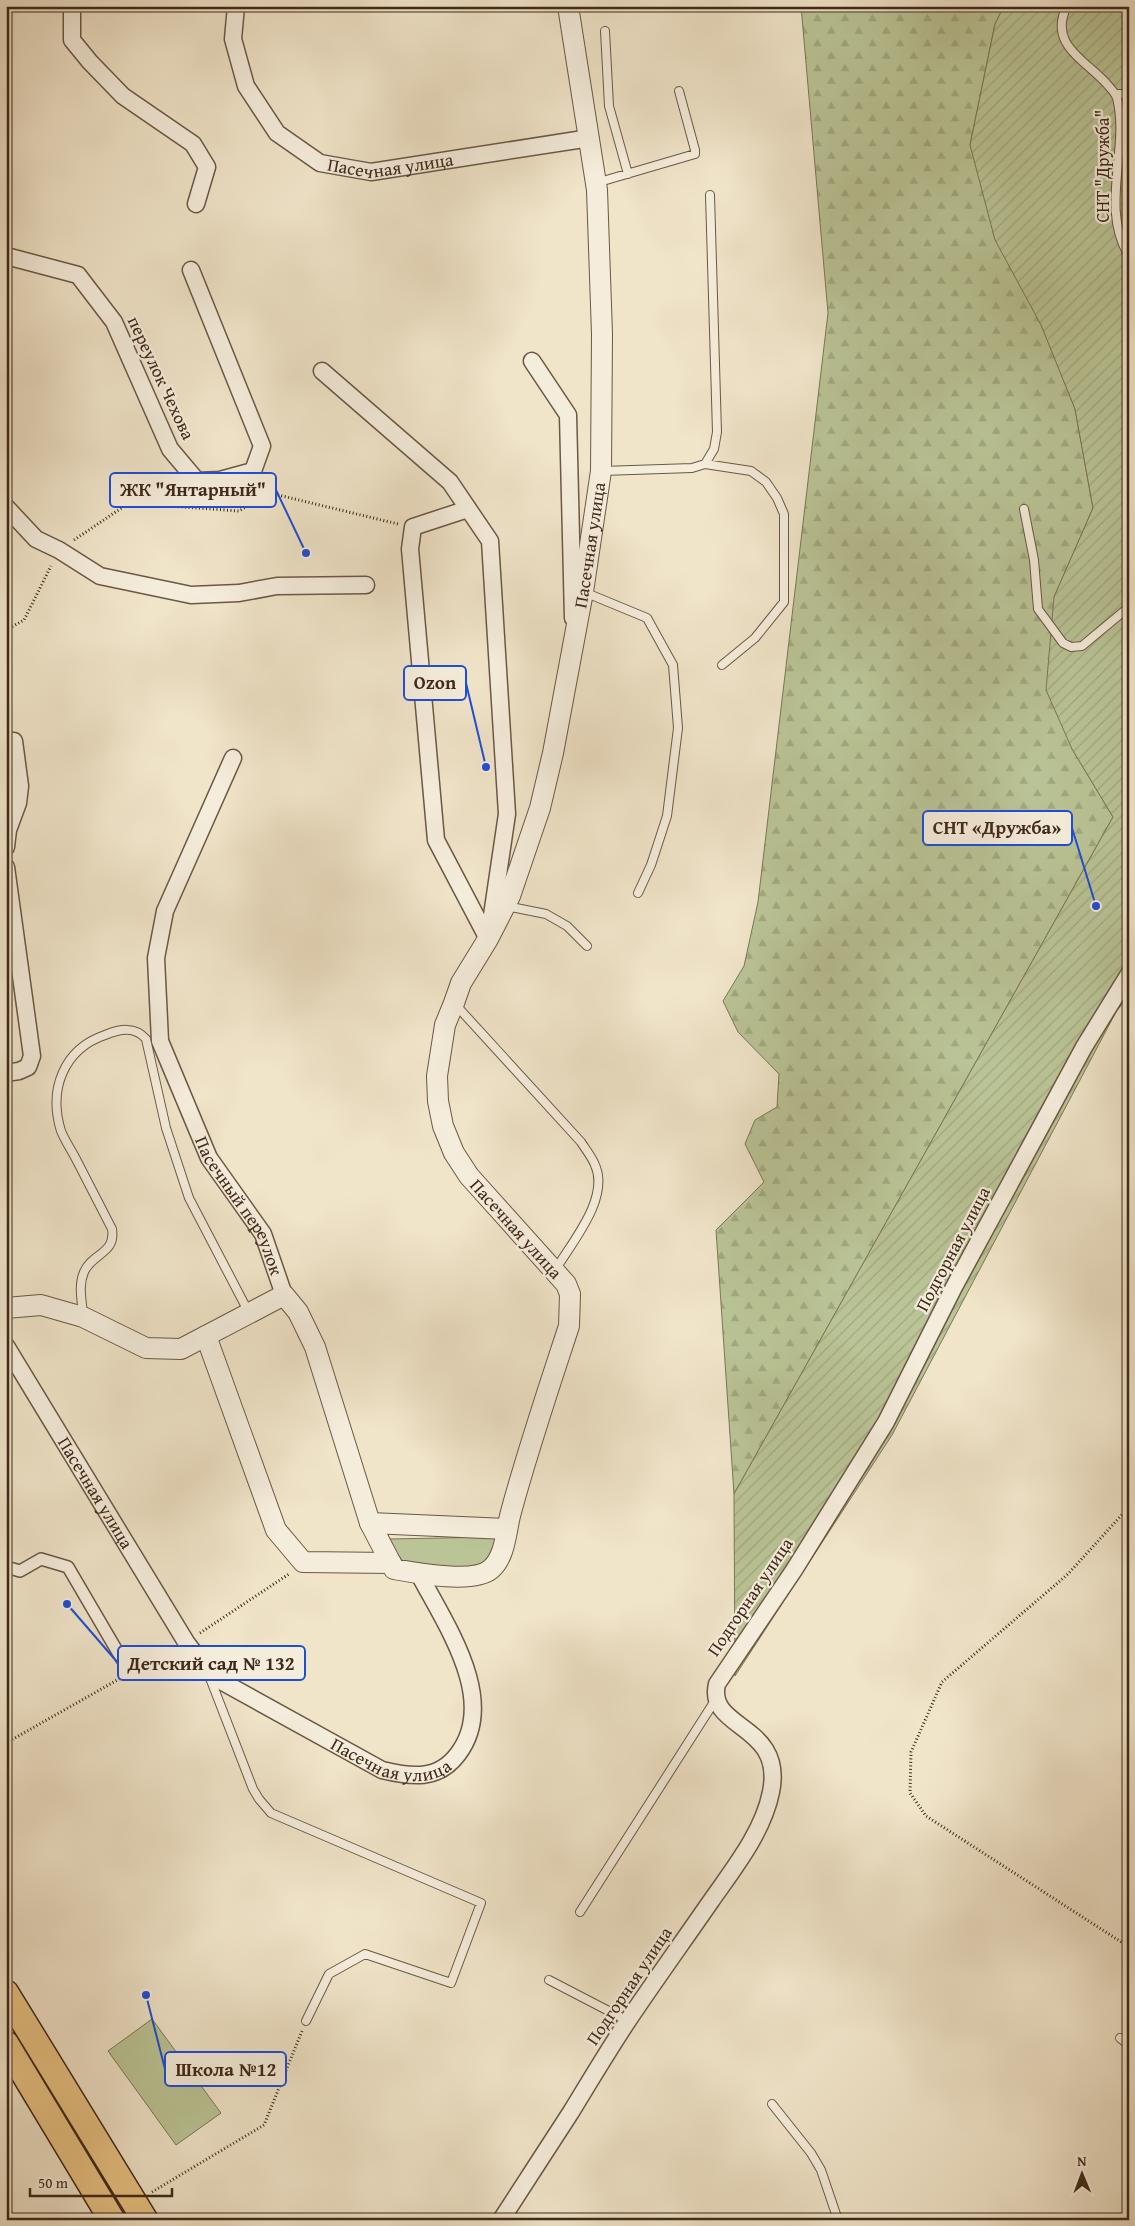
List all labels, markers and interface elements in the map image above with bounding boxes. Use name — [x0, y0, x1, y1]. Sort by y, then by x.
street label: СНТ "Дружба" — [1089, 110, 1116, 222]
street label: Пасечная улица — [325, 145, 456, 185]
street label: переулок Чехова — [121, 312, 202, 444]
callout: ЖК "Янтарный" — [110, 473, 276, 507]
text: ЖК "Янтарный" — [119, 475, 266, 503]
street label: Пасечная улица — [566, 480, 612, 610]
callout: Ozon — [404, 666, 466, 700]
text: Ozon — [414, 668, 457, 696]
callout: СНТ «Дружба» — [923, 811, 1072, 845]
text: СНТ «Дружба» — [933, 813, 1061, 841]
street label: Пасечный переулок — [188, 1132, 290, 1279]
street label: Пасечная улица — [464, 1172, 569, 1285]
street label: Подгорная улица — [908, 1181, 997, 1316]
street label: Пасечная улица — [51, 1431, 141, 1554]
street label: Подгорная улица — [700, 1532, 800, 1661]
callout: Детский сад № 132 — [118, 1646, 305, 1680]
text: Детский сад № 132 — [126, 1649, 295, 1677]
street label: Пасечная улица — [326, 1730, 457, 1788]
street label: Подгорная улица — [579, 1921, 679, 2050]
callout: Школа №12 — [165, 2052, 286, 2086]
text: Школа №12 — [176, 2055, 276, 2083]
north arrow — [1058, 2148, 1108, 2198]
text: N — [1077, 2151, 1087, 2171]
scale bar — [30, 2166, 172, 2198]
text: 50 m — [38, 2172, 69, 2193]

